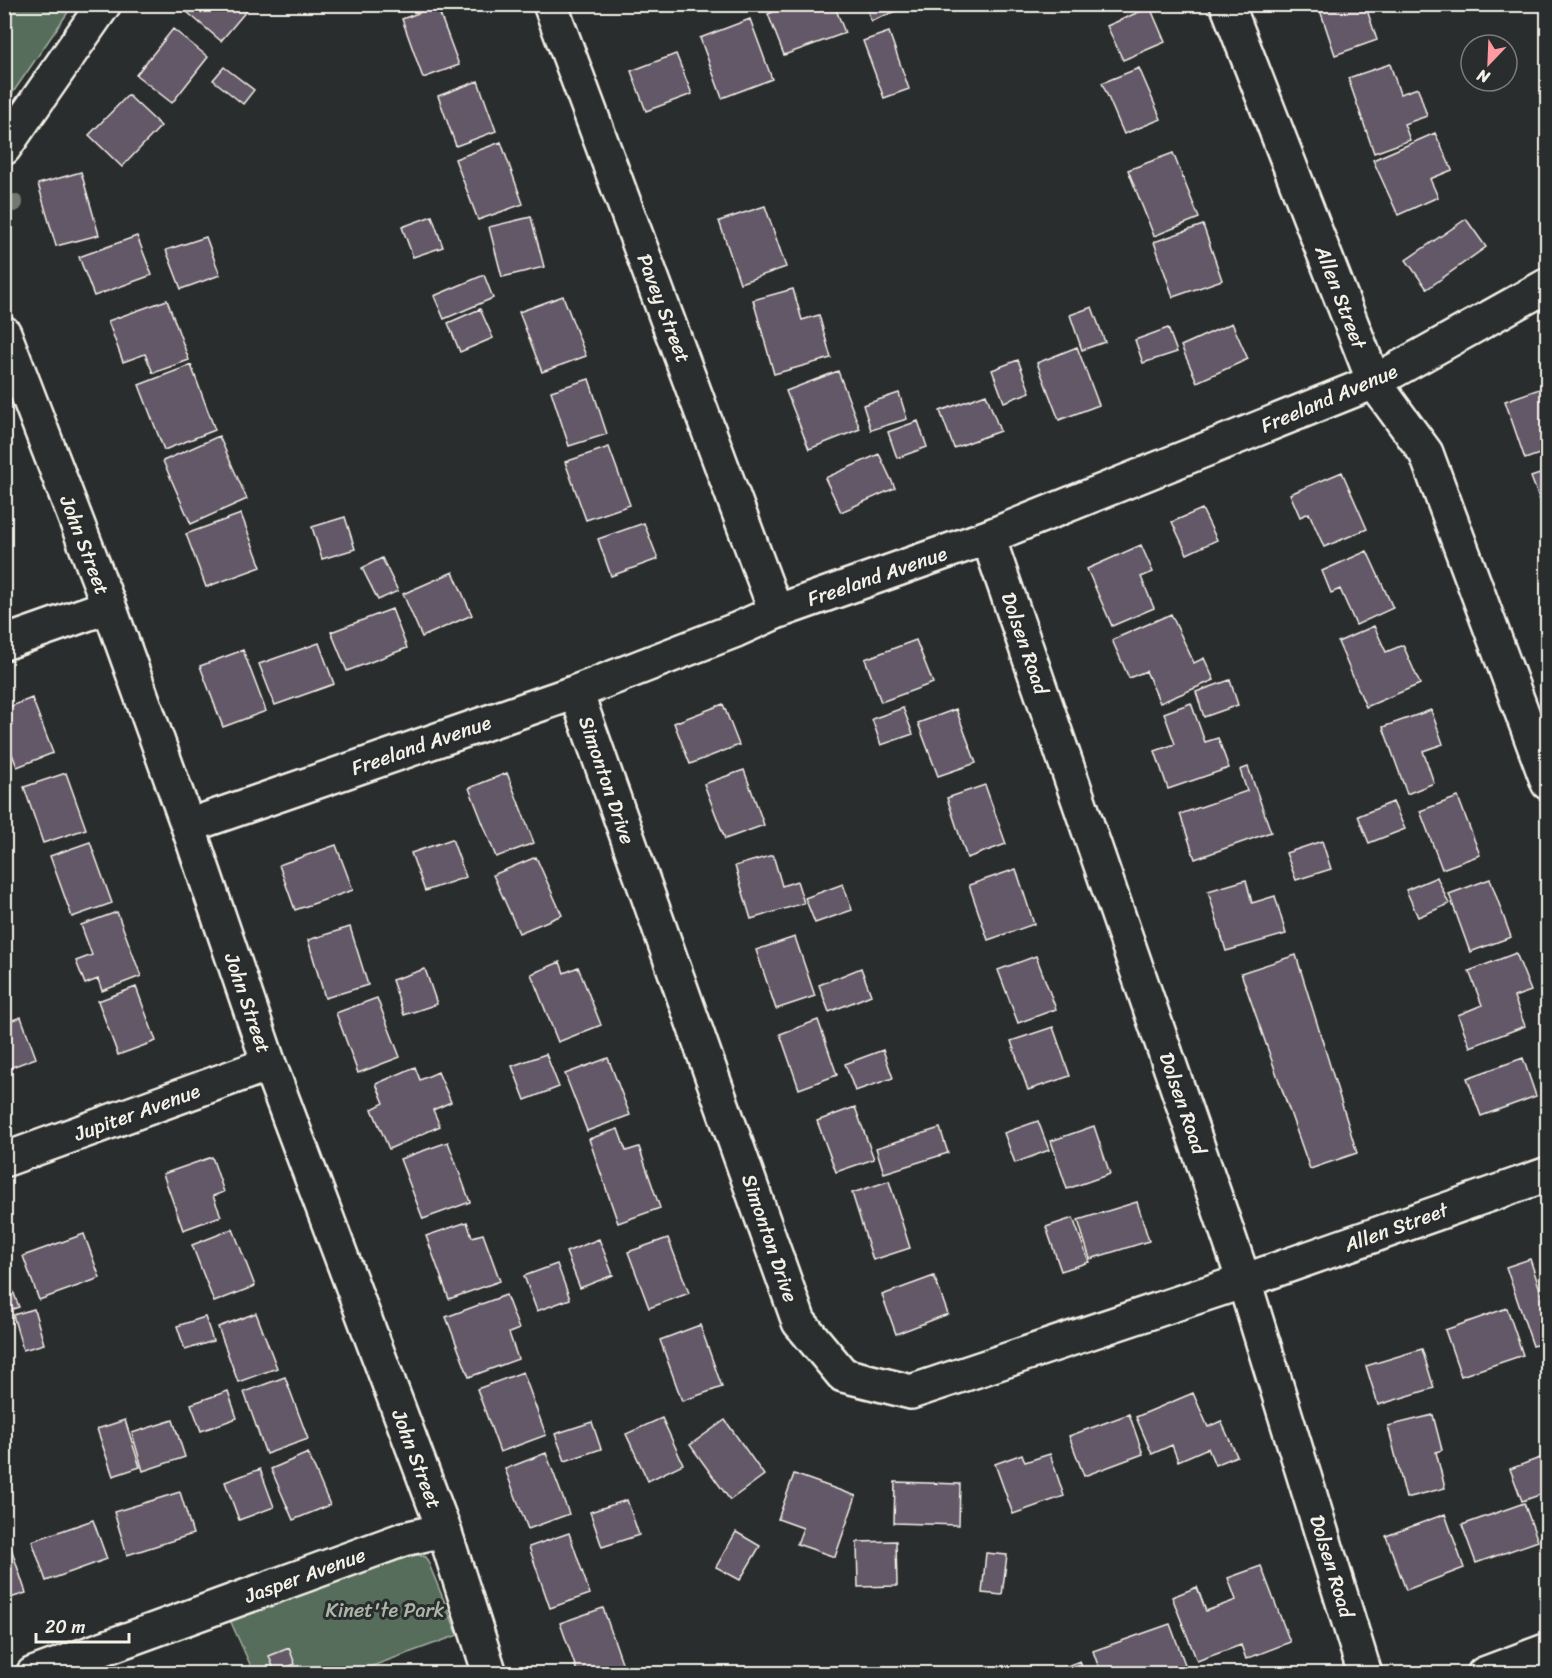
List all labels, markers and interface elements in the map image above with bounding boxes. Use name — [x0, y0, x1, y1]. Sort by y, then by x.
north arrow — [1459, 33, 1519, 93]
text: N — [1472, 60, 1495, 92]
street label: Allen Street — [1304, 239, 1377, 355]
street label: Pavey Street — [627, 248, 701, 368]
street label: Freeland Avenue — [1255, 354, 1404, 443]
street label: John Street — [49, 489, 120, 600]
street label: Freeland Avenue — [802, 536, 952, 617]
street label: Dolsen Road — [991, 587, 1059, 700]
street label: Freeland Avenue — [346, 705, 496, 786]
street label: Simonton Drive — [568, 711, 645, 849]
street label: John Street — [214, 947, 281, 1058]
street label: Dolsen Road — [1149, 1047, 1217, 1160]
street label: Jupiter Avenue — [68, 1073, 205, 1152]
street label: Simonton Drive — [731, 1169, 808, 1307]
street label: Allen Street — [1338, 1192, 1454, 1263]
street label: John Street — [381, 1403, 452, 1514]
street label: Dolsen Road — [1299, 1510, 1364, 1623]
street label: Jasper Avenue — [239, 1537, 371, 1614]
park label: Kinet'te Park — [326, 1593, 445, 1628]
scale bar — [36, 1606, 129, 1644]
text: 20 m — [45, 1611, 85, 1643]

